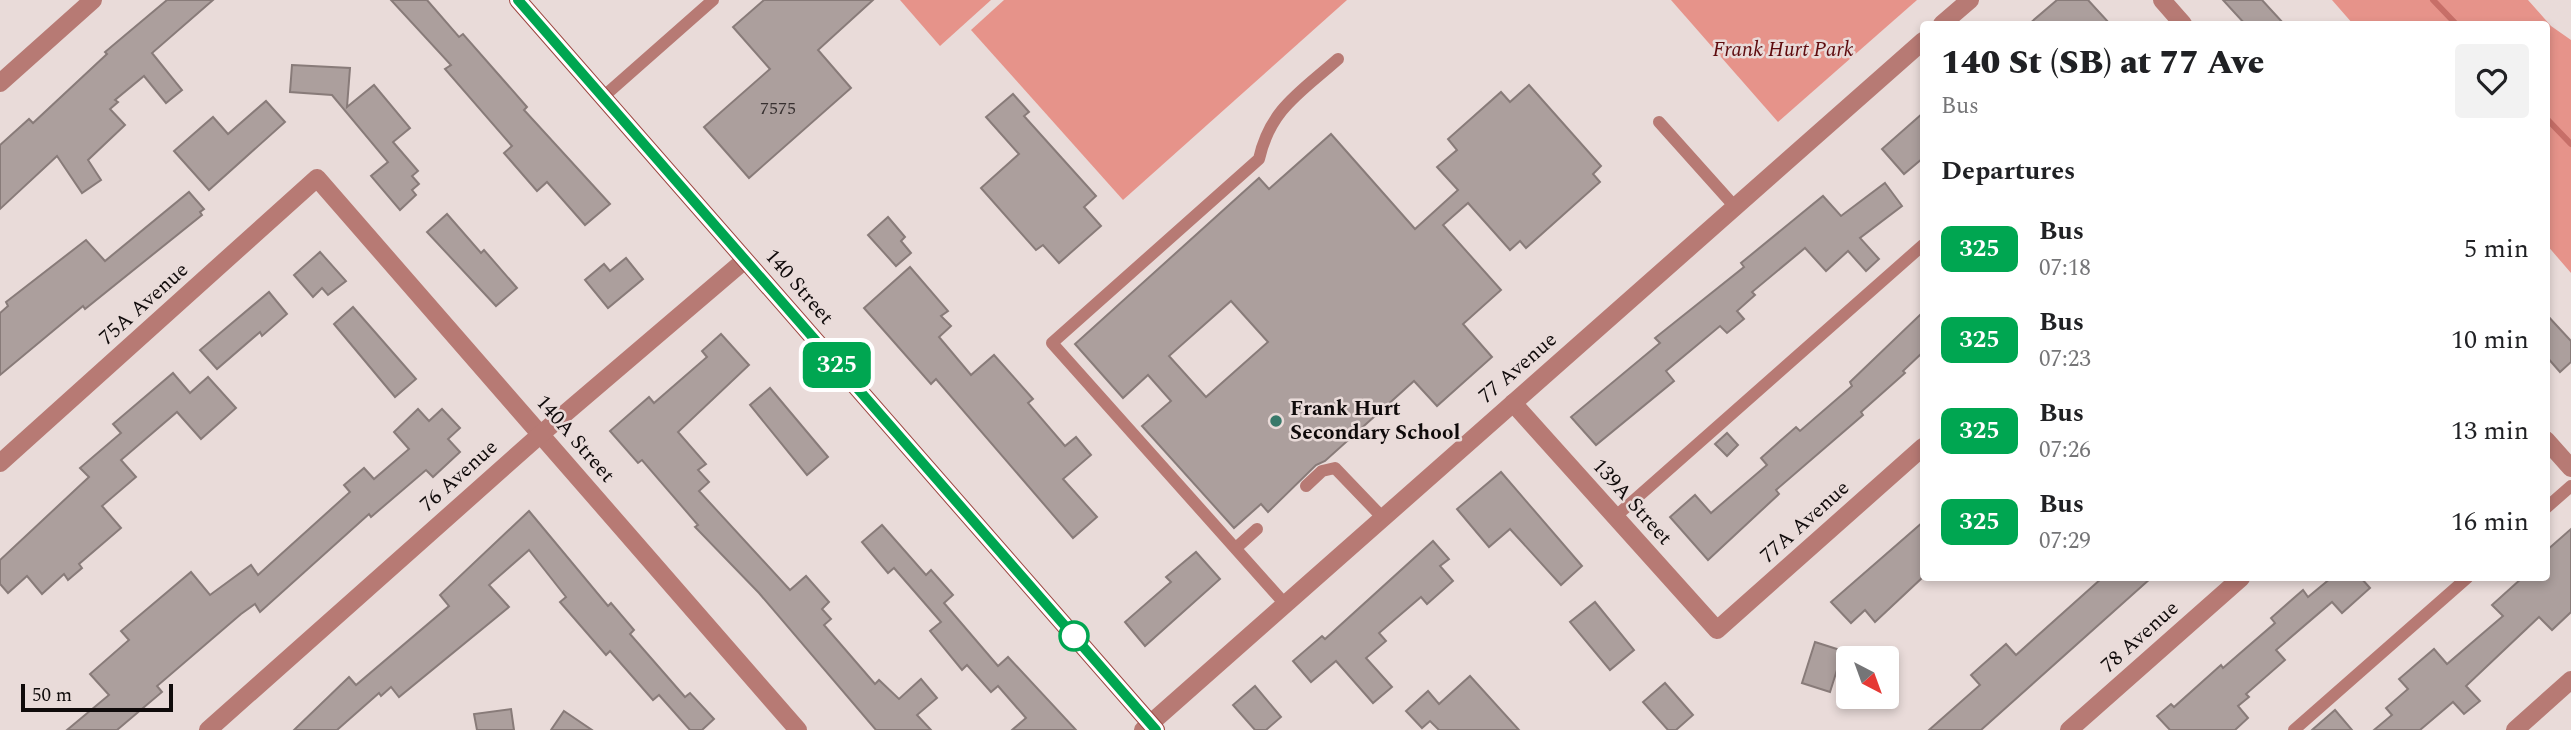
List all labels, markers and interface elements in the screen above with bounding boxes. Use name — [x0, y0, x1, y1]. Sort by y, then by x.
park label: Frank Hurt Park — [1713, 34, 1854, 66]
text: 140 St (SB) at 77 Ave — [1941, 38, 2264, 88]
button: heart — [2455, 44, 2529, 118]
text: Bus — [1941, 89, 1979, 124]
house number: 7575 — [760, 95, 796, 122]
text: Departures — [1941, 151, 2075, 191]
text: Bus — [2039, 211, 2084, 251]
text: 5 min — [2464, 229, 2529, 269]
text: 325 — [1959, 231, 2000, 267]
street label: 140 Street — [757, 242, 841, 332]
text: 07:18 — [2039, 251, 2091, 286]
street label: 75A Avenue — [92, 255, 196, 353]
text: Bus — [2039, 302, 2084, 342]
text: 10 min — [2451, 320, 2529, 360]
text: 325 — [1959, 322, 2000, 358]
street label: 77 Avenue — [1471, 325, 1565, 411]
line badge: 325 — [797, 342, 877, 388]
text: 07:23 — [2039, 342, 2091, 377]
text: 325 — [817, 347, 857, 383]
street label: 140A Street — [528, 388, 622, 490]
place label: Frank Hurt Secondary School — [1290, 393, 1461, 449]
text: Bus — [2039, 393, 2084, 433]
text: 13 min — [2451, 411, 2529, 451]
marker: Frank Hurt Secondary School — [1268, 413, 1284, 429]
text: 325 — [1959, 413, 2000, 449]
street label: 76 Avenue — [413, 432, 505, 520]
text: 07:26 — [2039, 433, 2091, 468]
street label: 139A Street — [1584, 451, 1680, 553]
street label: 77A Avenue — [1753, 473, 1857, 571]
text: Bus — [2039, 484, 2084, 524]
text: 16 min — [2451, 502, 2529, 542]
text: 325 — [1959, 504, 2000, 540]
text: 07:29 — [2039, 524, 2091, 559]
street label: 78 Avenue — [2094, 593, 2186, 681]
unlabelled marker — [1059, 621, 1089, 651]
north arrow — [1836, 646, 1899, 709]
map controls — [1836, 646, 1899, 709]
scale bar — [21, 681, 173, 713]
text: 50 m — [32, 681, 72, 710]

